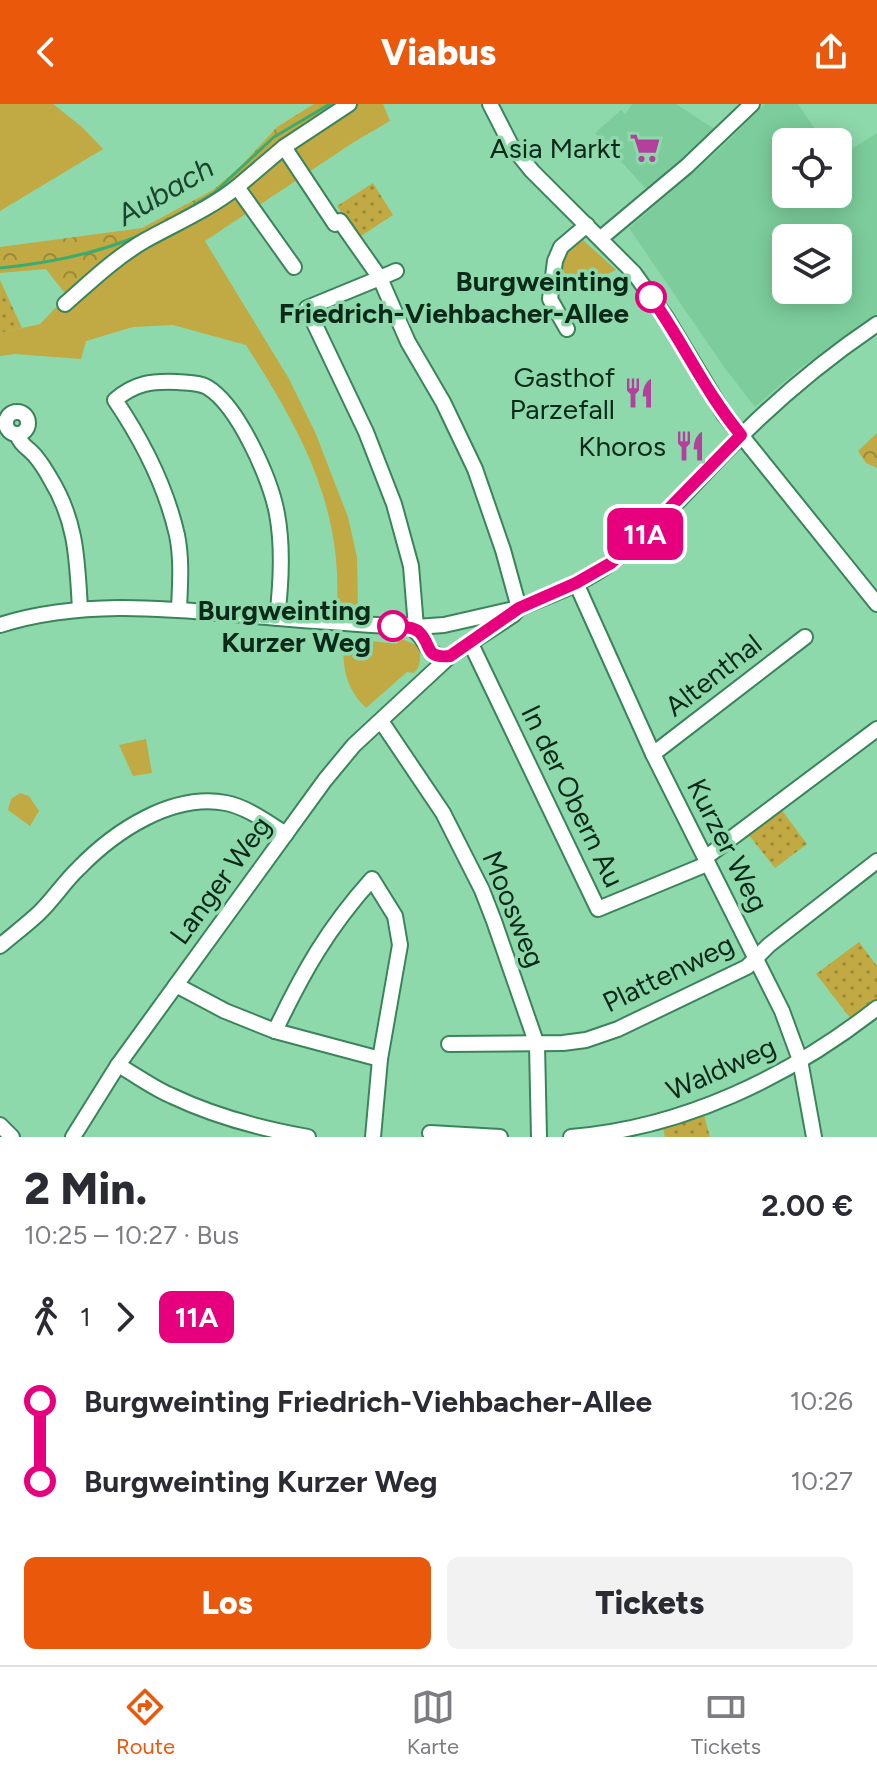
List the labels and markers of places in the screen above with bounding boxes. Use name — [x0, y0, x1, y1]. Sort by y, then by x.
place label: Asia Markt — [490, 131, 621, 165]
supermarket icon: Asia Markt — [628, 131, 662, 165]
place label: Burgweinting Friedrich-Viehbacher-Allee — [279, 264, 629, 330]
marker: Burgweinting Friedrich-Viehbacher-Allee — [636, 282, 666, 312]
place label: Gasthof Parzefall — [509, 360, 616, 426]
restaurant icon: Gasthof Parzefall — [622, 376, 656, 410]
place label: Khoros — [578, 429, 666, 463]
restaurant icon: Khoros — [673, 429, 707, 463]
place label: Burgweinting Kurzer Weg — [198, 593, 371, 659]
marker: Burgweinting Kurzer Weg — [378, 611, 408, 641]

